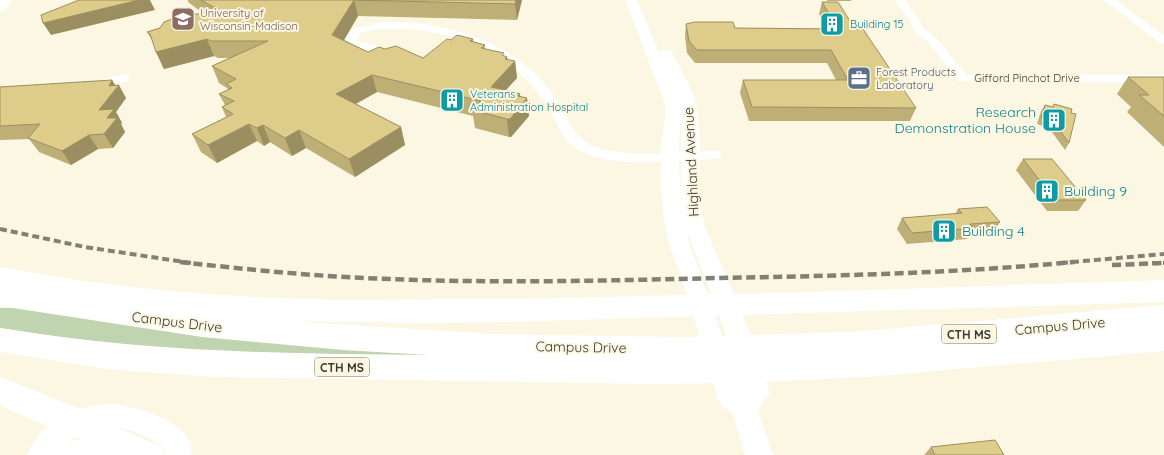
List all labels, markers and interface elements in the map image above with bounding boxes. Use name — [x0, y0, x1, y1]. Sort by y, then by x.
school or university icon: University of Wisconsin-Madison — [170, 6, 196, 32]
place label: University of Wisconsin-Madison — [200, 6, 298, 33]
building icon: Building 15 — [819, 11, 845, 37]
place label: Building 15 — [850, 17, 904, 31]
office icon: Forest Products Laboratory — [846, 65, 872, 91]
place label: Forest Products Laboratory — [876, 65, 956, 92]
street label: Gifford Pinchot Drive — [974, 71, 1080, 85]
building icon: Veterans Administration Hospital — [439, 87, 465, 113]
place label: Veterans Administration Hospital — [470, 87, 588, 114]
place label: Research Demonstration House — [894, 103, 1036, 137]
street label: Highland Avenue — [679, 107, 703, 217]
building icon: Research Demonstration House — [1041, 107, 1067, 133]
building icon: Building 9 — [1034, 178, 1060, 204]
place label: Building 9 — [1064, 182, 1127, 200]
building icon: Building 4 — [931, 218, 957, 244]
place label: Building 4 — [962, 222, 1025, 240]
street label: Campus Drive — [131, 308, 223, 336]
street label: Campus Drive — [1014, 313, 1106, 339]
road number: CTH MS — [942, 324, 996, 344]
street label: Campus Drive — [535, 337, 627, 357]
road number: CTH MS — [314, 358, 370, 377]

